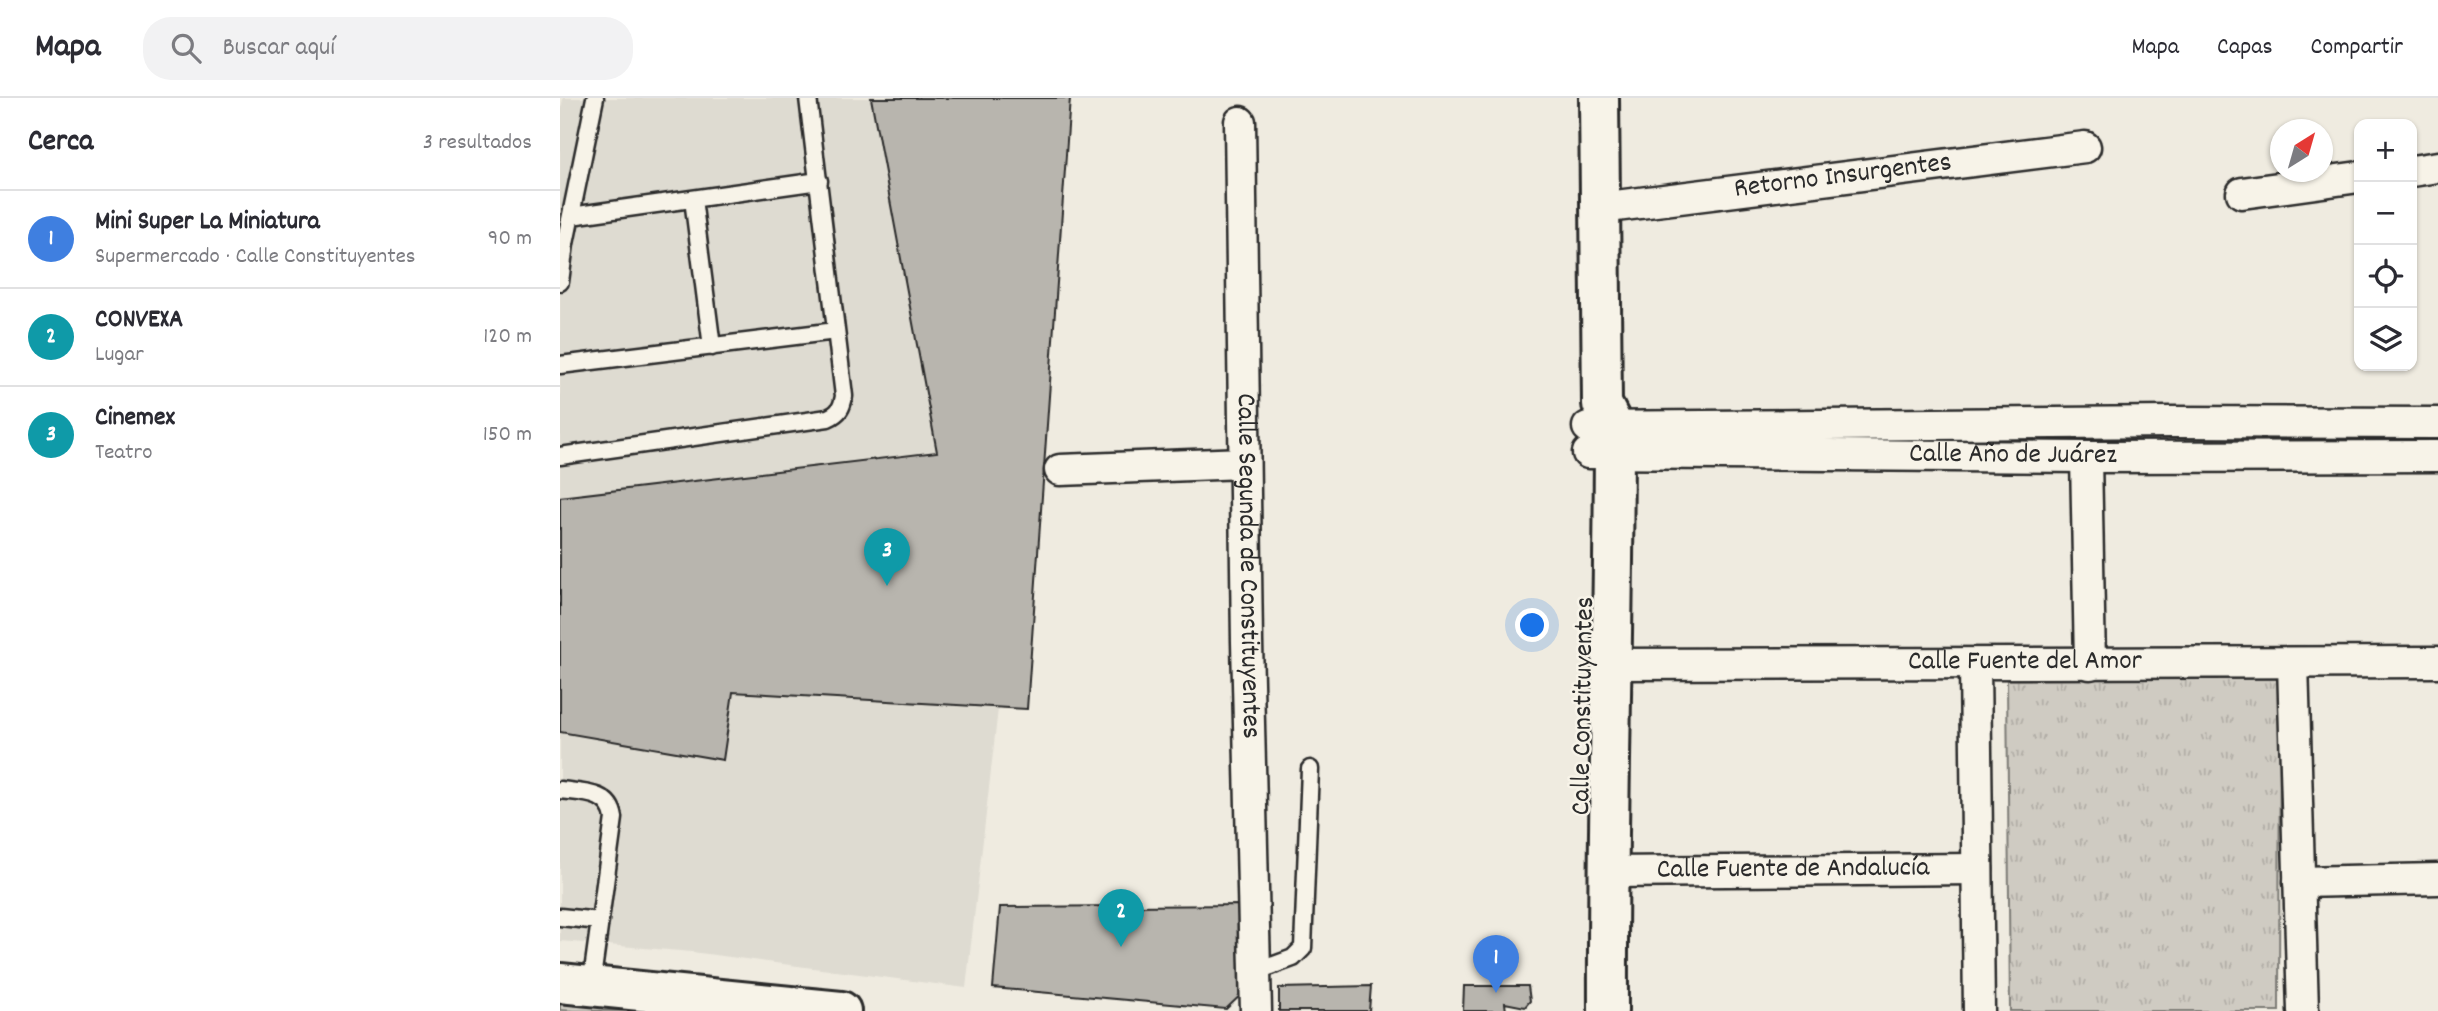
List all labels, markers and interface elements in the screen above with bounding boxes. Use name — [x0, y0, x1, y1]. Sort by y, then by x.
search box — [143, 17, 633, 80]
text: Mapa — [35, 25, 101, 72]
icon: search — [167, 29, 205, 67]
text: Buscar aquí — [223, 30, 335, 67]
text: Mapa — [2131, 31, 2179, 65]
text: Capas — [2217, 31, 2273, 65]
text: Compartir — [2311, 31, 2403, 65]
north arrow — [2270, 119, 2333, 182]
map controls — [2354, 119, 2417, 371]
button: + — [2354, 119, 2417, 182]
text: Cerca — [28, 122, 93, 165]
text: 3 resultados — [423, 127, 532, 160]
street label: Retorno Insurgentes — [1732, 144, 1954, 211]
button: − — [2354, 182, 2417, 245]
text: Mini Super La Miniatura — [95, 204, 320, 241]
text: 1 — [48, 223, 54, 256]
text: 90 m — [488, 223, 532, 256]
text: Supermercado · Calle Constituyentes — [95, 241, 415, 274]
button: locate — [2354, 245, 2417, 308]
text: CONVEXA — [95, 302, 183, 339]
button: layers — [2354, 308, 2417, 371]
text: 2 — [46, 321, 56, 354]
text: 120 m — [483, 321, 532, 354]
text: Lugar — [95, 339, 144, 372]
street label: Calle Segunda de Constituyentes — [1224, 393, 1269, 739]
text: Cinemex — [95, 400, 175, 437]
text: 3 — [46, 419, 56, 452]
text: 150 m — [483, 419, 532, 452]
street label: Calle Año de Juárez — [1909, 436, 2117, 477]
text: Teatro — [95, 437, 152, 470]
pin: 3 — [864, 528, 910, 586]
street label: Calle Constituyentes — [1563, 596, 1607, 816]
your location — [1515, 608, 1549, 642]
street label: Calle Fuente del Amor — [1908, 643, 2143, 683]
street label: Calle Fuente de Andalucía — [1656, 849, 1930, 892]
pin: 2 — [1098, 889, 1144, 947]
pin: 1 — [1473, 935, 1519, 993]

